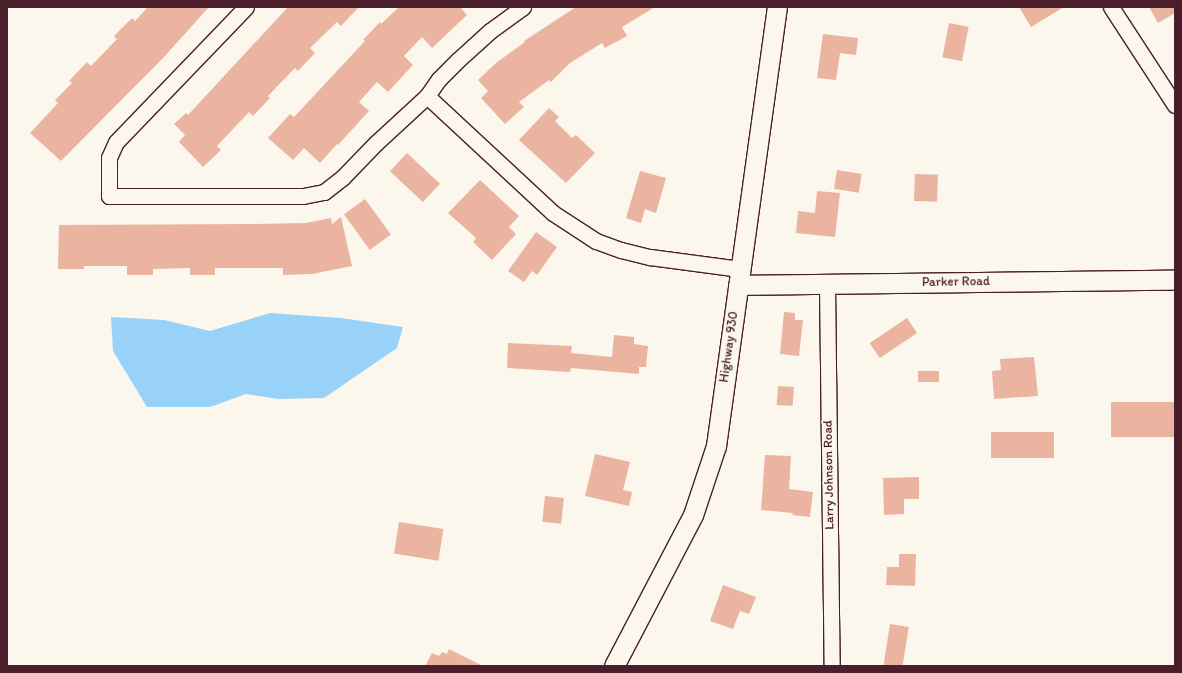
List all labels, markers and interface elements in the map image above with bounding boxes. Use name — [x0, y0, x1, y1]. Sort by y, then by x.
street label: Parker Road — [922, 274, 990, 290]
street label: Highway 930 — [716, 310, 742, 384]
street label: Larry Johnson Road — [820, 420, 838, 530]

